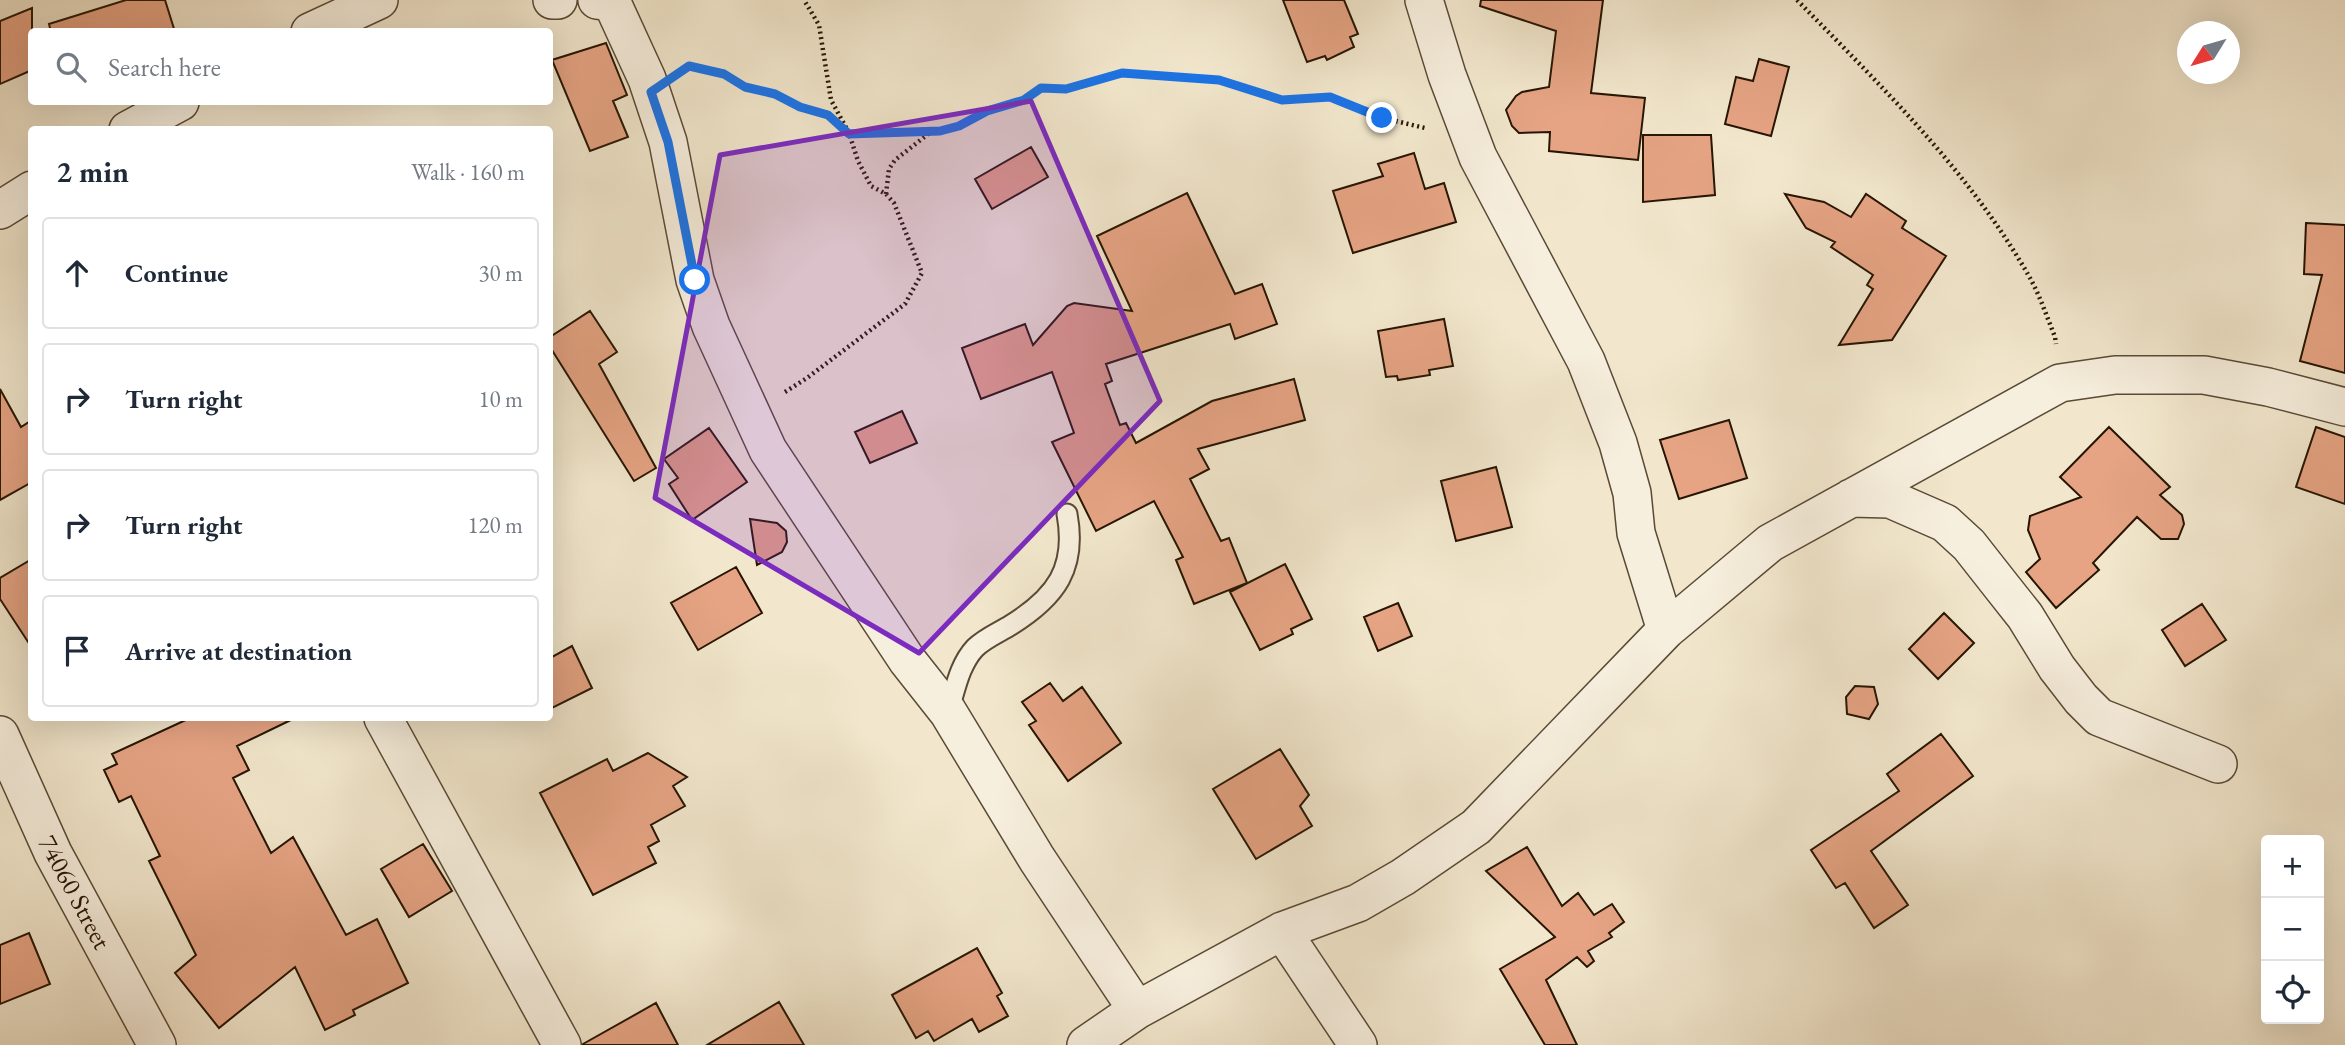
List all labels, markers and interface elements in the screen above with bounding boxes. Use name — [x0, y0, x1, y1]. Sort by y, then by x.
north arrow — [2177, 21, 2240, 84]
search box — [28, 28, 553, 105]
icon: search — [52, 48, 90, 86]
text: Search here — [108, 50, 221, 84]
route end — [1366, 102, 1397, 133]
text: 2 min — [56, 152, 129, 191]
text: Walk · 160 m — [411, 157, 525, 187]
icon: ahead — [58, 254, 96, 292]
text: Continue — [125, 256, 228, 290]
text: 30 m — [478, 258, 523, 288]
route start — [679, 264, 710, 295]
icon: right — [58, 380, 96, 418]
text: Turn right — [125, 382, 243, 416]
text: 10 m — [478, 384, 523, 414]
icon: right — [58, 506, 96, 544]
text: Turn right — [125, 508, 243, 542]
text: 120 m — [467, 510, 523, 540]
icon: arrive — [58, 632, 96, 670]
text: Arrive at destination — [125, 634, 352, 668]
street label: 74060 Street — [31, 829, 119, 955]
map controls — [2261, 835, 2324, 1024]
button: + — [2261, 835, 2324, 898]
button: − — [2261, 898, 2324, 961]
button: locate — [2261, 961, 2324, 1024]

